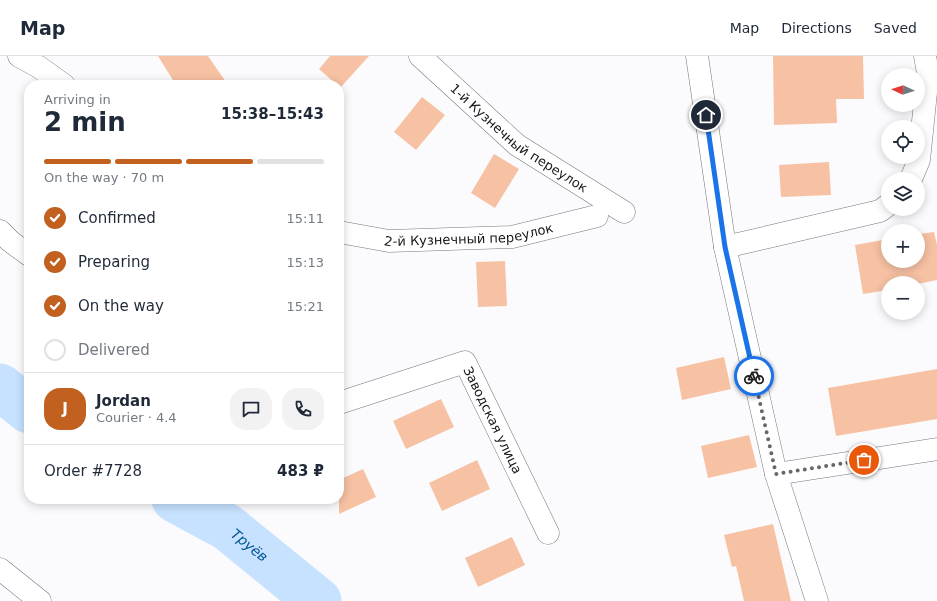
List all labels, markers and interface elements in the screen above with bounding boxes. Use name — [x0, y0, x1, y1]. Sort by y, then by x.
text: Map — [20, 17, 65, 39]
text: Map — [730, 20, 759, 36]
text: Directions — [781, 20, 852, 36]
text: Saved — [874, 20, 917, 36]
north arrow — [881, 68, 925, 112]
map controls — [881, 68, 925, 320]
street label: 1-й Кузнечный переулок — [448, 80, 591, 195]
text: Arriving in — [44, 92, 111, 107]
pin — [689, 98, 723, 132]
icon: home — [695, 104, 717, 126]
text: 15:38–15:43 — [221, 105, 324, 123]
text: 2 min — [44, 107, 126, 137]
button: locate — [881, 120, 925, 164]
text: On the way · 70 m — [44, 170, 164, 185]
button: layers — [881, 172, 925, 216]
icon: check — [44, 207, 66, 229]
text: Confirmed — [78, 209, 156, 227]
text: 15:11 — [287, 211, 324, 226]
street label: 2-й Кузнечный переулок — [383, 220, 555, 249]
button: + — [881, 224, 925, 268]
icon: check — [44, 251, 66, 273]
text: Preparing — [78, 253, 150, 271]
text: 15:13 — [287, 255, 324, 270]
button: − — [881, 276, 925, 320]
icon: check — [44, 295, 66, 317]
text: On the way — [78, 297, 164, 315]
text: 15:21 — [287, 299, 324, 314]
text: Delivered — [78, 341, 150, 359]
courier — [734, 356, 774, 396]
street label: Заводская улица — [461, 364, 525, 476]
icon: bike — [743, 365, 765, 387]
button: chat — [230, 388, 272, 430]
button: phone — [282, 388, 324, 430]
text: Jordan — [96, 392, 151, 410]
text: J — [62, 400, 68, 418]
text: Courier · 4.4 — [96, 410, 177, 425]
pin — [847, 443, 881, 477]
icon: bag — [853, 449, 875, 471]
text: Order #7728 — [44, 462, 142, 480]
text: 483 ₽ — [277, 462, 324, 480]
water label: Труёв — [228, 526, 271, 565]

